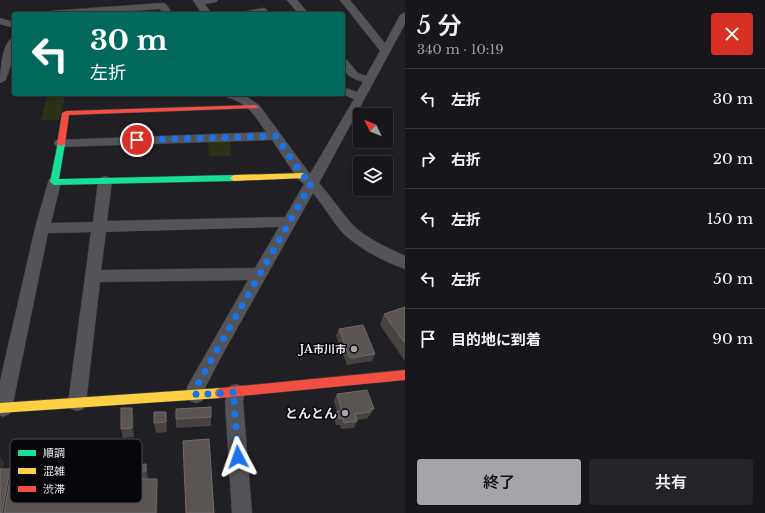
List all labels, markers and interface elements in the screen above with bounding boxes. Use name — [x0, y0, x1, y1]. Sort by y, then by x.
text: 5 分 — [417, 11, 462, 40]
button: close — [711, 13, 753, 55]
text: 30 m — [90, 23, 167, 58]
icon: left — [24, 28, 76, 80]
text: 340 m · 10:19 — [417, 41, 504, 58]
text: 左折 — [90, 62, 126, 84]
icon: left — [417, 88, 439, 110]
text: 30 m — [713, 89, 753, 108]
text: 左折 — [451, 90, 481, 109]
north arrow — [353, 108, 393, 148]
map controls — [353, 108, 393, 196]
pin — [120, 123, 154, 157]
icon: arrive — [126, 129, 148, 151]
icon: right — [417, 148, 439, 170]
text: 20 m — [713, 149, 753, 168]
text: 右折 — [451, 150, 481, 169]
button: layers — [353, 156, 393, 196]
icon: left — [417, 208, 439, 230]
text: 150 m — [707, 209, 753, 228]
text: 左折 — [451, 210, 481, 229]
icon: left — [417, 268, 439, 290]
text: 50 m — [713, 269, 753, 288]
text: 左折 — [451, 270, 481, 289]
icon: arrive — [417, 328, 439, 350]
text: 90 m — [712, 329, 753, 348]
text: 目的地に到着 — [451, 330, 541, 349]
place label: JA市川市 — [298, 342, 346, 356]
marker: JA市川市 — [349, 344, 359, 354]
place label: とんとん — [285, 405, 337, 422]
marker: とんとん — [340, 408, 350, 418]
position arrow — [217, 436, 259, 478]
legend — [10, 439, 142, 503]
text: 順調 — [43, 446, 65, 460]
button: 終了 — [417, 459, 581, 505]
button: 共有 — [589, 459, 753, 505]
text: 混雑 — [43, 464, 65, 478]
text: 渋滞 — [43, 482, 65, 496]

